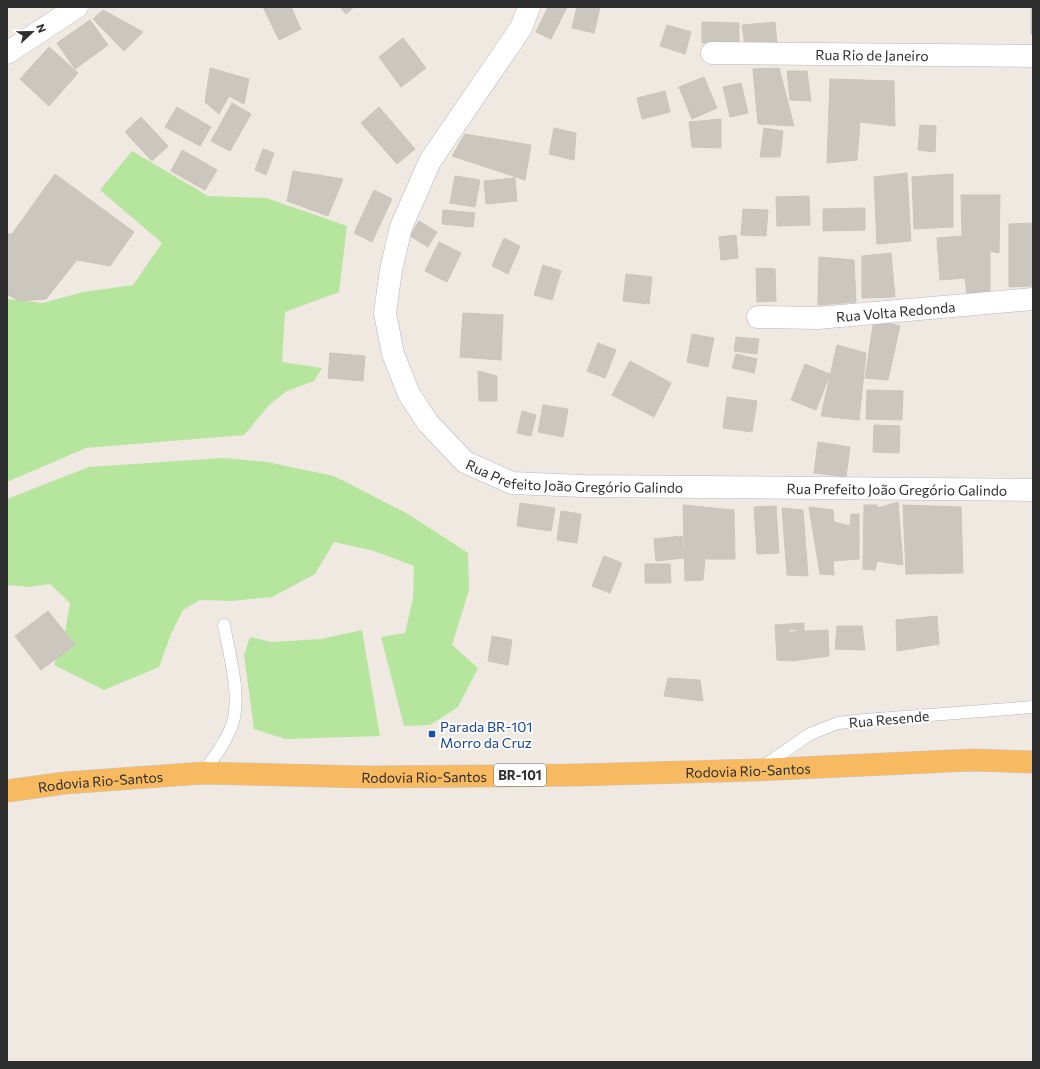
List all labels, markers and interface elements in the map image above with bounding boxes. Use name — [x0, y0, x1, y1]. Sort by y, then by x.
north arrow — [12, 12, 52, 52]
text: N — [34, 22, 49, 34]
street label: Rua Rio de Janeiro — [815, 45, 929, 64]
street label: Rua Volta Redonda — [835, 297, 956, 325]
street label: Rua Prefeito João Gregório Galindo — [463, 455, 683, 495]
street label: Rua Prefeito João Gregório Galindo — [786, 479, 1007, 498]
street label: Rua Resende — [848, 707, 930, 731]
place label: Parada BR-101 Morro da Cruz — [440, 718, 532, 751]
marker: Parada BR-101 Morro da Cruz — [427, 729, 437, 739]
street label: Rodovia Rio-Santos — [685, 759, 811, 780]
road number: BR-101 — [494, 764, 546, 786]
street label: Rodovia Rio-Santos — [37, 767, 164, 795]
street label: Rodovia Rio-Santos — [361, 767, 487, 786]

